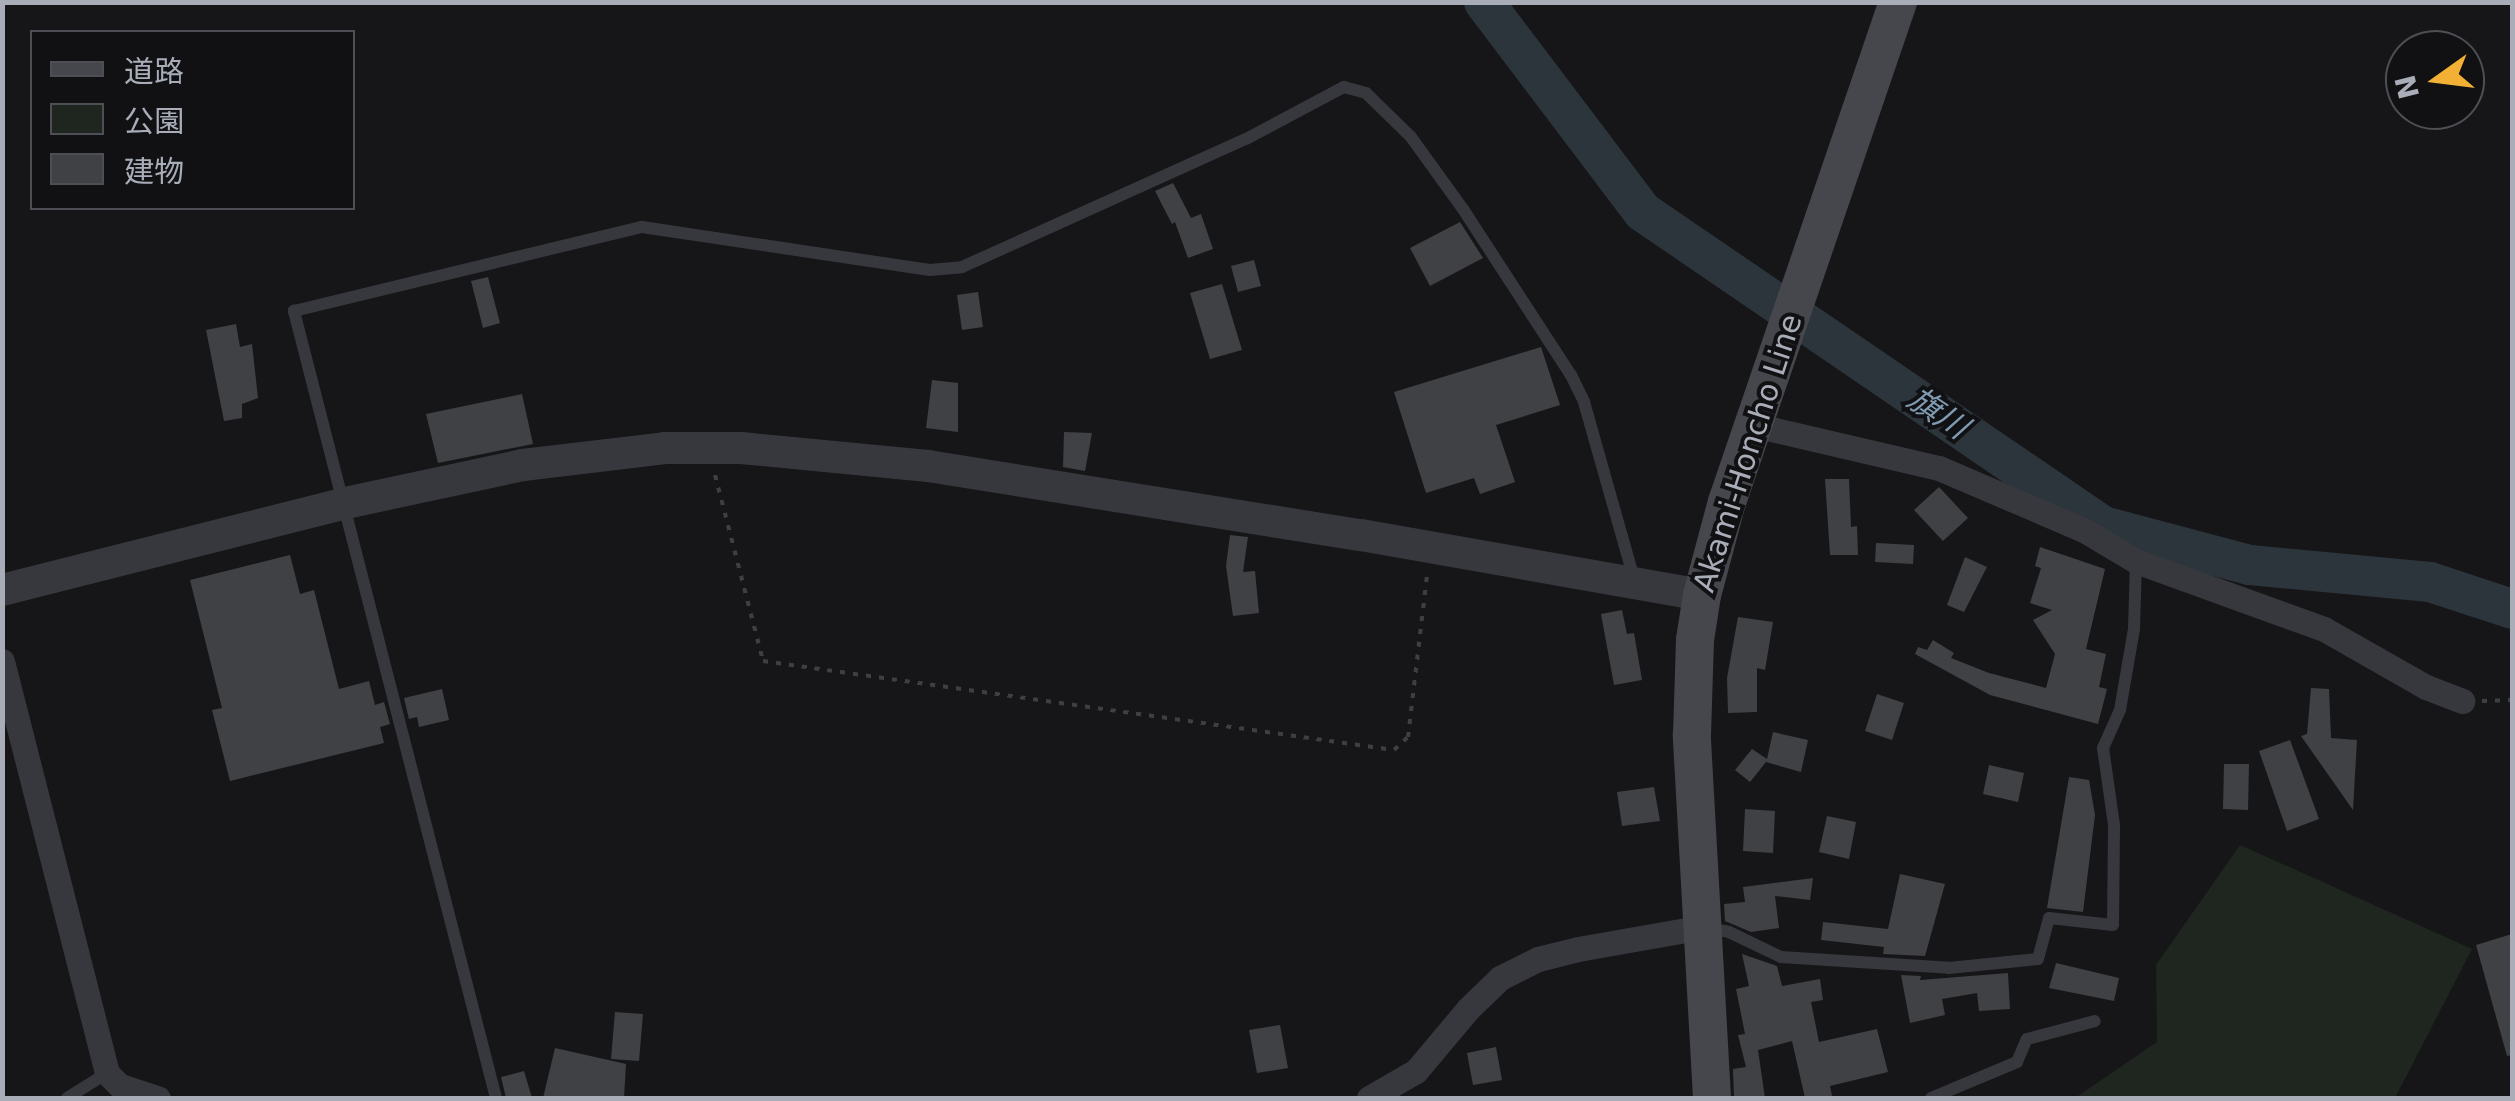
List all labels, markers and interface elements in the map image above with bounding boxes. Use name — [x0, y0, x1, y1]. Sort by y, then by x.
legend — [30, 30, 355, 210]
north arrow — [2385, 30, 2485, 130]
text: 道路 — [124, 54, 184, 89]
text: N — [2389, 72, 2426, 102]
text: 公園 — [124, 104, 184, 139]
text: 建物 — [124, 154, 184, 189]
street label: Akami-Honcho Line — [1686, 310, 1810, 596]
water label: 旗川 — [1901, 379, 1975, 447]

